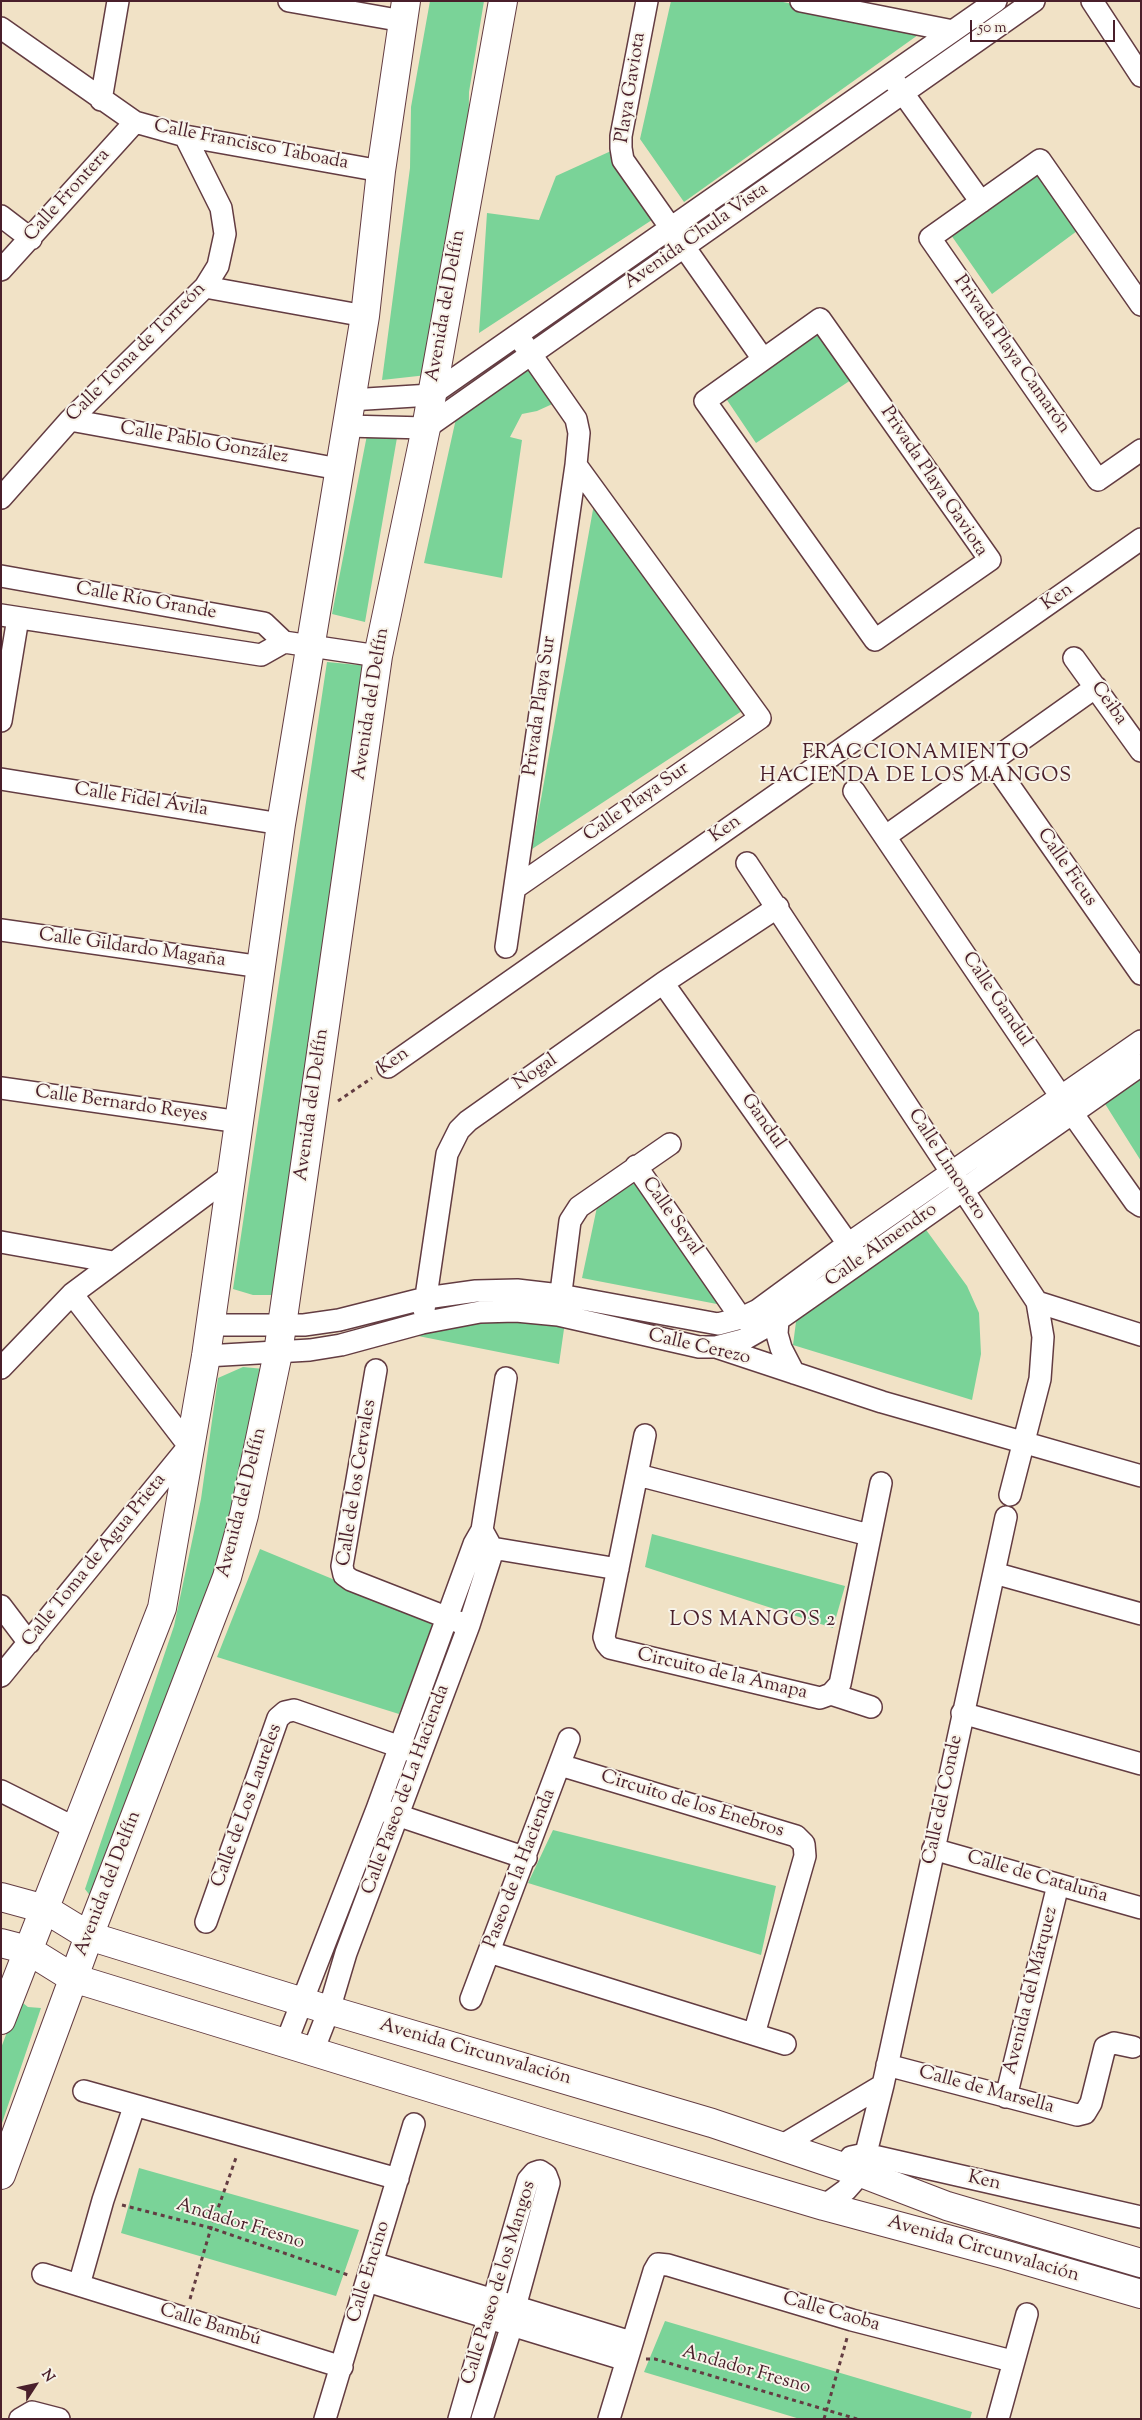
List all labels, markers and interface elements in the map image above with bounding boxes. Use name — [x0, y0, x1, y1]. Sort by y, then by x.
scale bar — [972, 10, 1117, 42]
text: 50 m — [978, 18, 1007, 39]
street label: Playa Gaviota — [612, 31, 652, 145]
street label: Calle Francisco Taboada — [152, 116, 350, 176]
street label: Calle Frontera — [20, 145, 116, 247]
street label: Avenida Chula Vista — [621, 179, 773, 295]
street label: Avenida del Delfín — [422, 228, 472, 384]
street label: Privada Playa Camarón — [948, 271, 1074, 439]
street label: Calle Toma de Torreón — [62, 278, 212, 428]
street label: Privada Playa Gaviota — [874, 402, 992, 562]
street label: Calle Pablo González — [118, 418, 290, 470]
street label: Calle Río Grande — [74, 578, 218, 626]
street label: Ken — [1038, 579, 1078, 617]
street label: Avenida del Delfín — [349, 626, 395, 782]
street label: Privada Playa Sur — [520, 635, 562, 777]
street label: Ceiba — [1085, 678, 1131, 730]
district label: FRACCIONAMIENTO HACIENDA DE LOS MANGOS — [757, 743, 1075, 790]
street label: Calle Playa Sur — [580, 758, 694, 848]
street label: Calle Fidel Ávila — [72, 779, 210, 823]
street label: Ken — [706, 811, 746, 849]
street label: Calle Ficus — [1031, 825, 1101, 911]
street label: Calle Gildardo Magaña — [37, 925, 227, 973]
street label: Calle Gandul — [956, 948, 1036, 1052]
street label: Avenida del Delfín — [291, 1027, 335, 1183]
street label: Ken — [374, 1043, 414, 1081]
street label: Nogal — [510, 1050, 562, 1096]
street label: Calle Bernardo Reyes — [33, 1082, 209, 1128]
street label: Gandul — [735, 1090, 789, 1154]
street label: Calle Limonero — [902, 1105, 990, 1225]
street label: Calle Seyal — [636, 1173, 706, 1261]
street label: Calle Almendro — [822, 1199, 942, 1293]
street label: Calle Cerezo — [646, 1325, 752, 1371]
street label: Calle de los Cervales — [334, 1398, 382, 1568]
street label: Avenida del Delfín — [213, 1426, 273, 1580]
street label: Calle Toma de Agua Prieta — [18, 1470, 172, 1652]
district label: LOS MANGOS 2 — [668, 1610, 838, 1634]
street label: Circuito de la Amapa — [635, 1644, 809, 1706]
street label: Calle Paseo de La Hacienda — [358, 1682, 456, 1898]
street label: Calle de Los Laureles — [208, 1721, 288, 1891]
street label: Calle del Conde — [919, 1733, 969, 1867]
street label: Circuito de los Enebros — [598, 1766, 786, 1844]
street label: Paseo de la Hacienda — [480, 1786, 562, 1952]
street label: Avenida del Delfín — [71, 1808, 147, 1960]
street label: Calle de Cataluña — [964, 1847, 1110, 1909]
street label: Avenida del Márquez — [1000, 1905, 1064, 2077]
street label: Avenida Circunvalación — [377, 2015, 573, 2091]
street label: Calle de Marsella — [916, 2062, 1056, 2120]
street label: Ken — [965, 2167, 1003, 2197]
street label: Calle Paseo de los Mangos — [458, 2178, 542, 2388]
street label: Andador Fresno — [173, 2195, 307, 2255]
street label: Avenida Circunvalación — [885, 2212, 1081, 2288]
street label: Calle Encino — [344, 2218, 396, 2326]
street label: Calle Caoba — [780, 2288, 882, 2338]
street label: Calle Bambú — [157, 2300, 263, 2352]
street label: Andador Fresno — [679, 2342, 813, 2400]
north arrow — [10, 2360, 60, 2410]
text: N — [36, 2366, 59, 2387]

